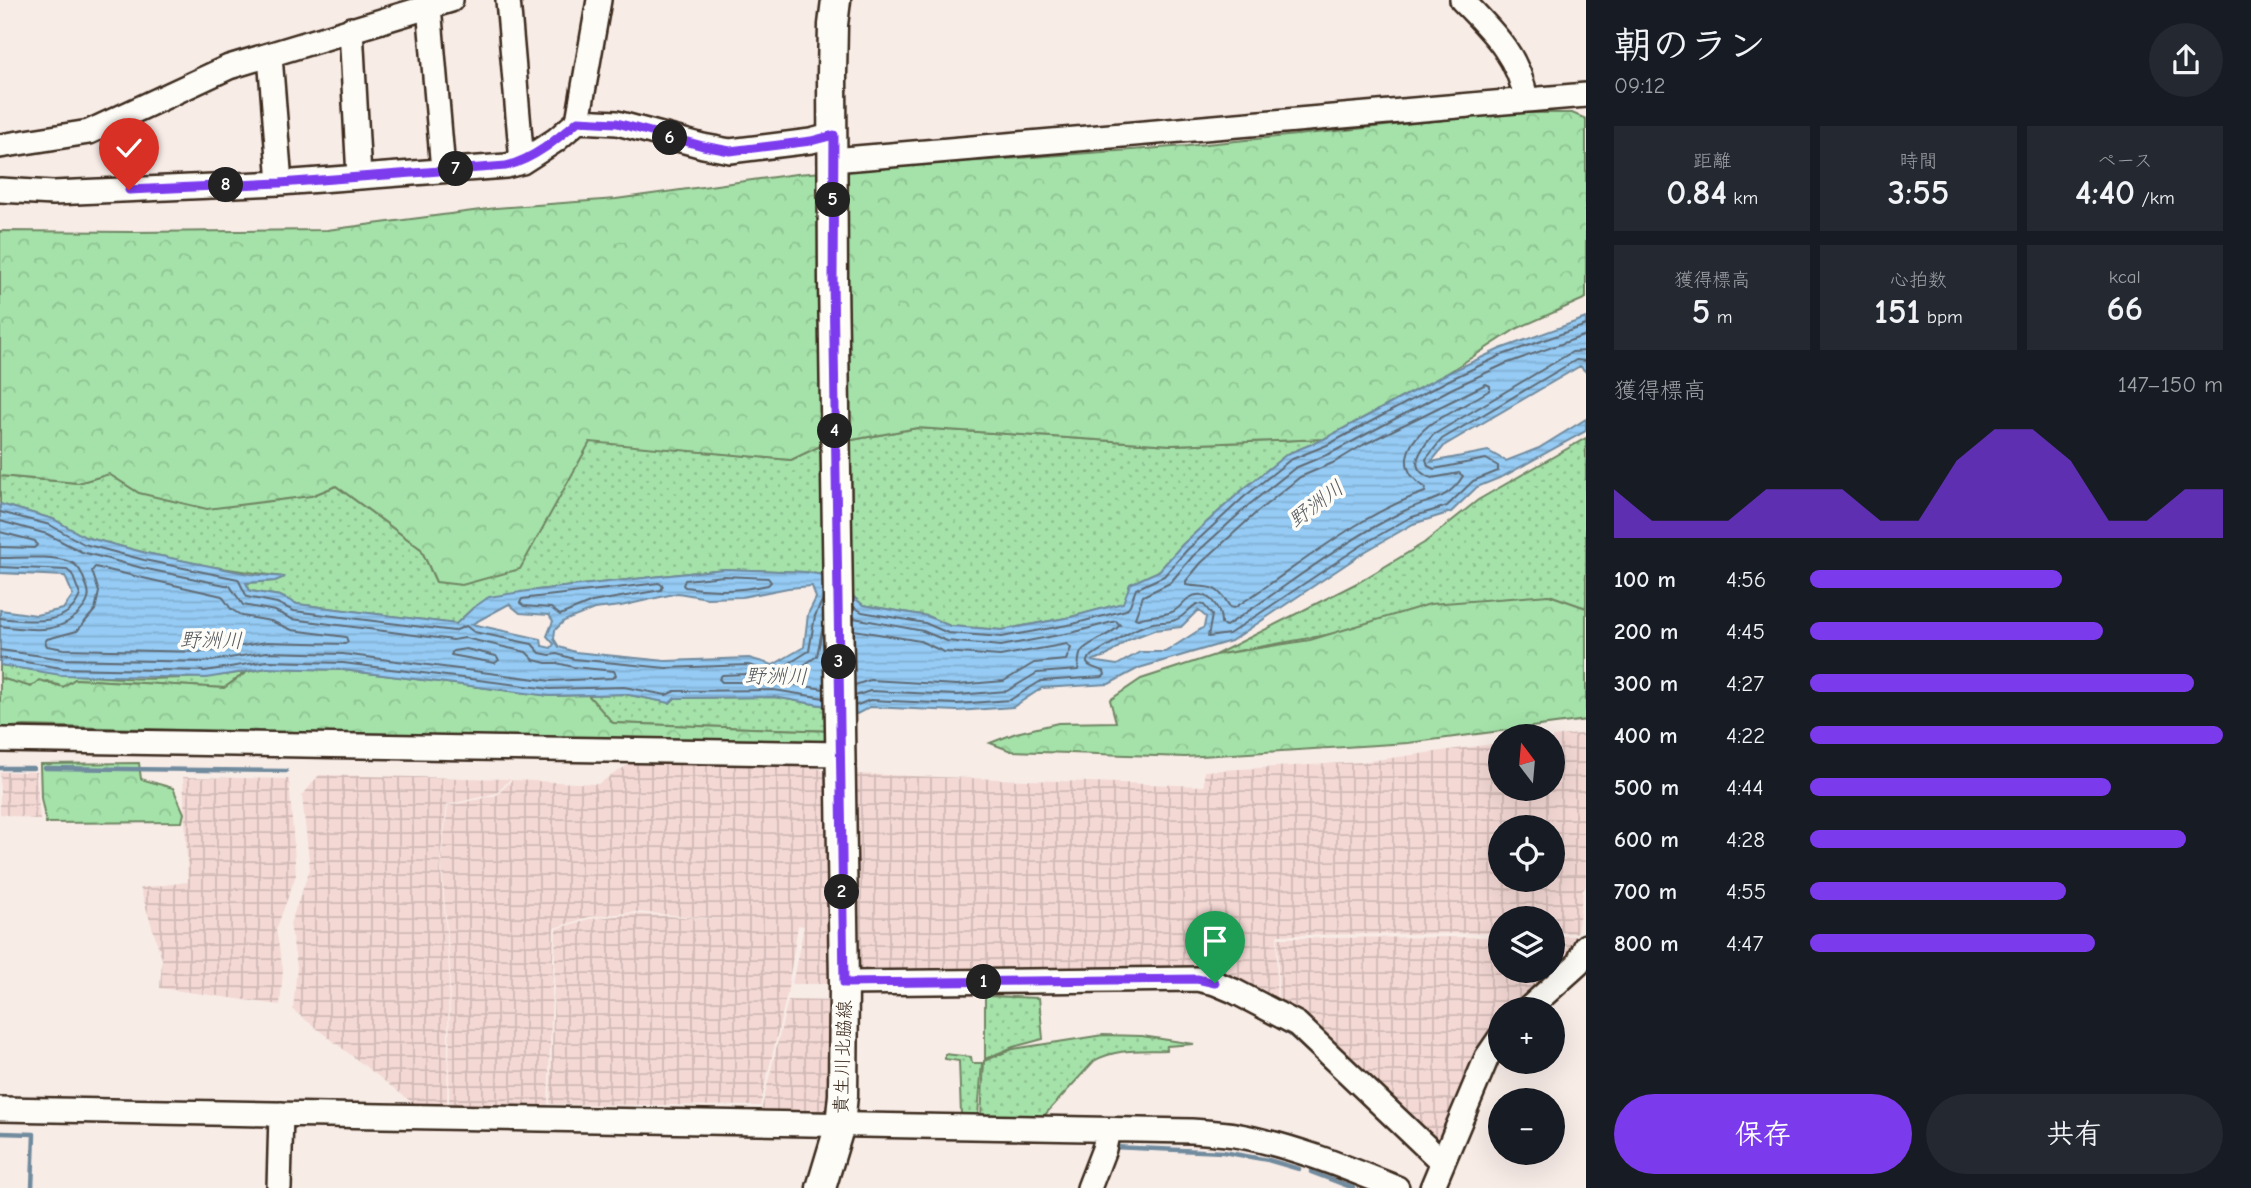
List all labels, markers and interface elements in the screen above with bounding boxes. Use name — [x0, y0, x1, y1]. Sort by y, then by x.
button: share — [2149, 23, 2223, 97]
text: 朝のラン — [1614, 24, 1766, 68]
text: 09:12 — [1614, 72, 1666, 99]
pin — [99, 118, 159, 190]
pin: 6 — [652, 120, 688, 156]
text: 6 — [665, 126, 674, 148]
icon: check — [110, 129, 148, 167]
text: 距離 — [1693, 150, 1731, 172]
text: 時間 — [1899, 150, 1938, 172]
text: ペース — [2097, 150, 2153, 172]
pin: 7 — [438, 152, 474, 186]
text: 7 — [451, 157, 460, 179]
pin: 8 — [208, 168, 244, 202]
text: 0.84 — [1666, 172, 1727, 213]
text: 3:55 — [1888, 172, 1949, 213]
text: 4:40 — [2075, 172, 2135, 213]
text: 8 — [221, 173, 230, 195]
pin: 5 — [816, 182, 850, 218]
text: km — [1727, 187, 1758, 209]
text: /km — [2135, 187, 2175, 209]
text: 5 — [827, 188, 838, 210]
text: kcal — [2109, 266, 2141, 288]
text: 獲得標高 — [1674, 269, 1750, 291]
text: 心拍数 — [1890, 269, 1947, 291]
text: 66 — [2107, 288, 2143, 329]
text: 5 — [1692, 291, 1710, 332]
text: 151 — [1874, 291, 1920, 332]
text: m — [1710, 306, 1732, 328]
text: bpm — [1920, 306, 1963, 328]
text: 147–150 m — [2118, 371, 2223, 398]
text: 獲得標高 — [1614, 377, 1706, 404]
pin: 4 — [818, 414, 852, 448]
text: 4 — [830, 419, 839, 441]
water label: 野洲川 — [1284, 475, 1348, 533]
text: 100 m — [1614, 566, 1676, 593]
text: 4:56 — [1726, 566, 1766, 593]
text: 200 m — [1614, 618, 1678, 645]
text: 4:45 — [1726, 618, 1765, 645]
water label: 野洲川 — [179, 627, 243, 653]
pin: 3 — [822, 644, 856, 680]
text: 3 — [834, 650, 843, 672]
water label: 野洲川 — [744, 663, 808, 689]
text: 300 m — [1614, 670, 1678, 697]
text: 4:27 — [1726, 670, 1764, 697]
text: 400 m — [1614, 722, 1678, 749]
text: 4:22 — [1726, 722, 1765, 749]
north arrow — [1488, 724, 1564, 802]
map controls — [1488, 724, 1565, 1165]
text: 500 m — [1614, 774, 1679, 801]
text: 4:44 — [1726, 774, 1764, 801]
button: locate — [1488, 815, 1565, 892]
text: 600 m — [1614, 826, 1679, 853]
text: 4:28 — [1726, 826, 1765, 853]
pin: 2 — [824, 874, 860, 910]
text: 700 m — [1614, 878, 1677, 905]
text: 4:55 — [1726, 878, 1766, 905]
text: 2 — [837, 880, 846, 902]
button: layers — [1488, 906, 1565, 983]
pin — [1185, 911, 1245, 983]
icon: arrive — [1196, 922, 1234, 960]
text: 800 m — [1614, 930, 1679, 957]
text: 4:47 — [1726, 930, 1763, 957]
pin: 1 — [967, 964, 1002, 1000]
text: 1 — [980, 970, 987, 992]
button: + — [1488, 997, 1565, 1074]
street label: 貴生川北脇線 — [830, 1000, 856, 1114]
button: − — [1488, 1088, 1565, 1165]
button: 保存 — [1614, 1094, 1912, 1174]
button: 共有 — [1926, 1094, 2223, 1174]

